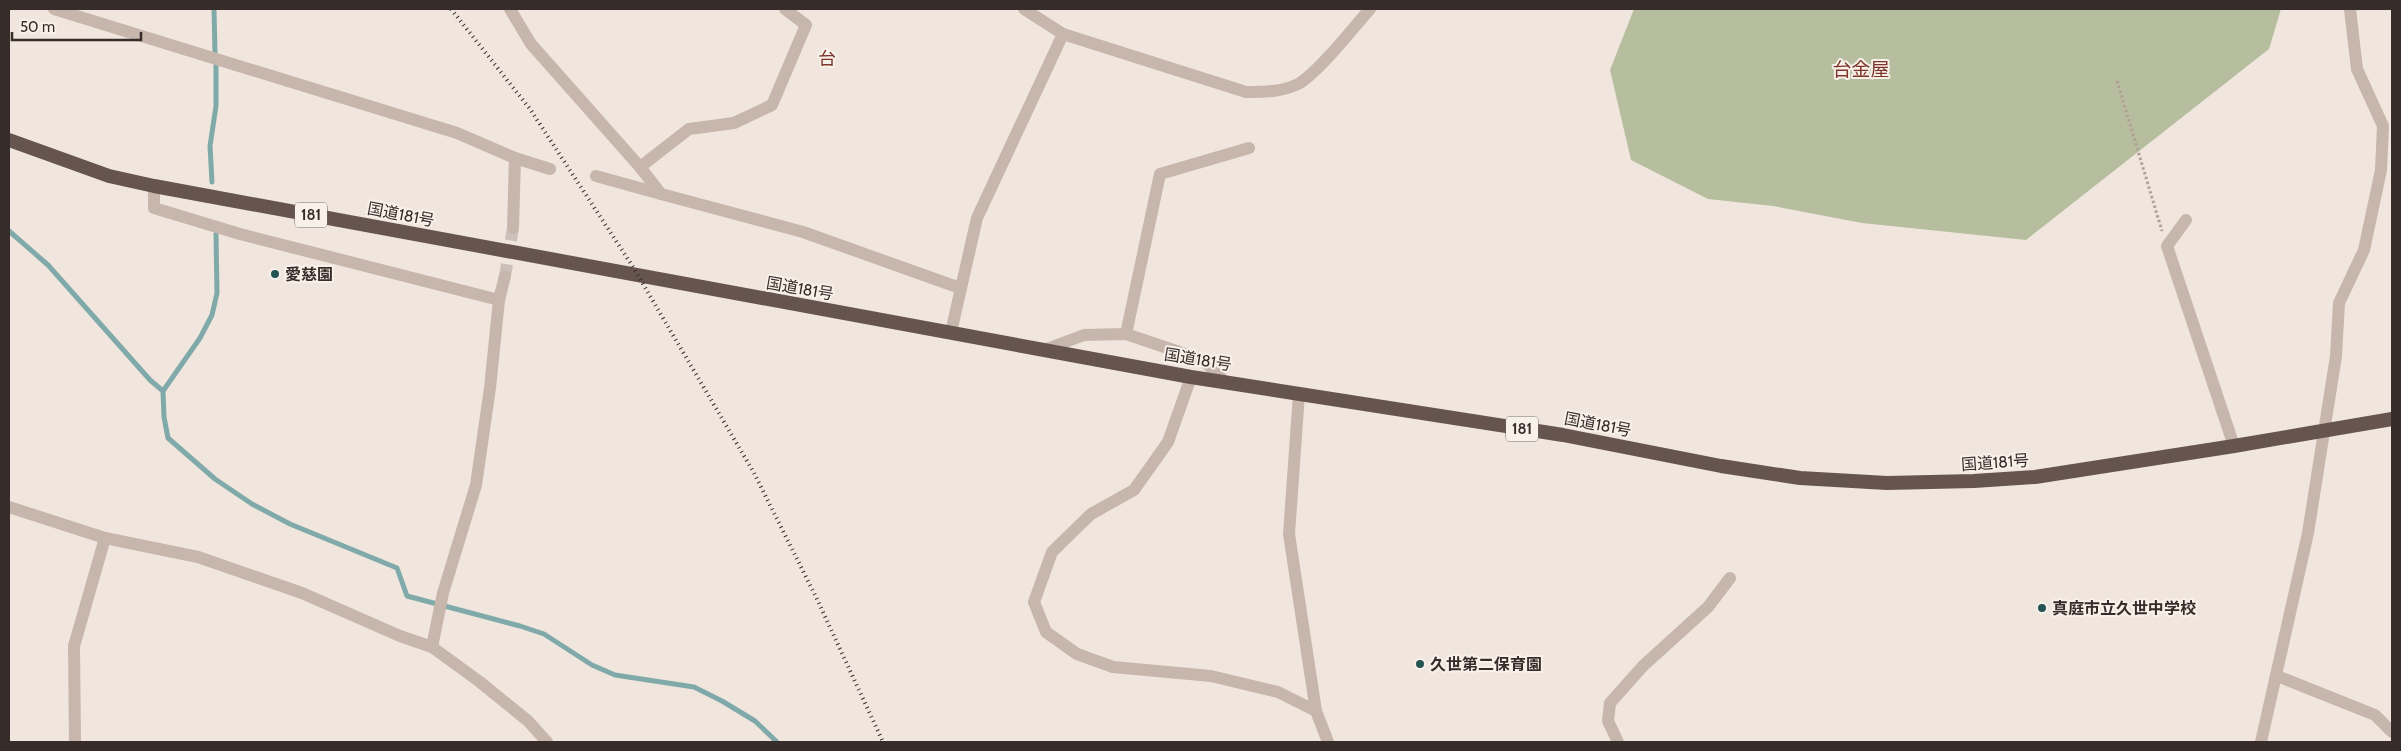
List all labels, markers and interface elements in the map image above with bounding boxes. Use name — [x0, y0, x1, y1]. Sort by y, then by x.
scale bar — [12, 10, 141, 42]
text: 50 m — [20, 18, 55, 36]
district label: 台 — [818, 48, 836, 70]
district label: 台金屋 — [1832, 58, 1890, 81]
street label: 国道181号 — [366, 199, 436, 230]
road number: 181 — [295, 202, 327, 228]
place label: 愛慈園 — [285, 265, 333, 284]
marker: 愛慈園 — [269, 268, 281, 280]
street label: 国道181号 — [765, 273, 835, 304]
street label: 国道181号 — [1163, 345, 1233, 374]
street label: 国道181号 — [1563, 409, 1633, 440]
road number: 181 — [1506, 416, 1538, 442]
street label: 国道181号 — [1960, 451, 2030, 474]
place label: 真庭市立久世中学校 — [2052, 599, 2196, 618]
marker: 真庭市立久世中学校 — [2036, 602, 2048, 614]
place label: 久世第二保育園 — [1430, 655, 1542, 674]
marker: 久世第二保育園 — [1414, 658, 1426, 670]

